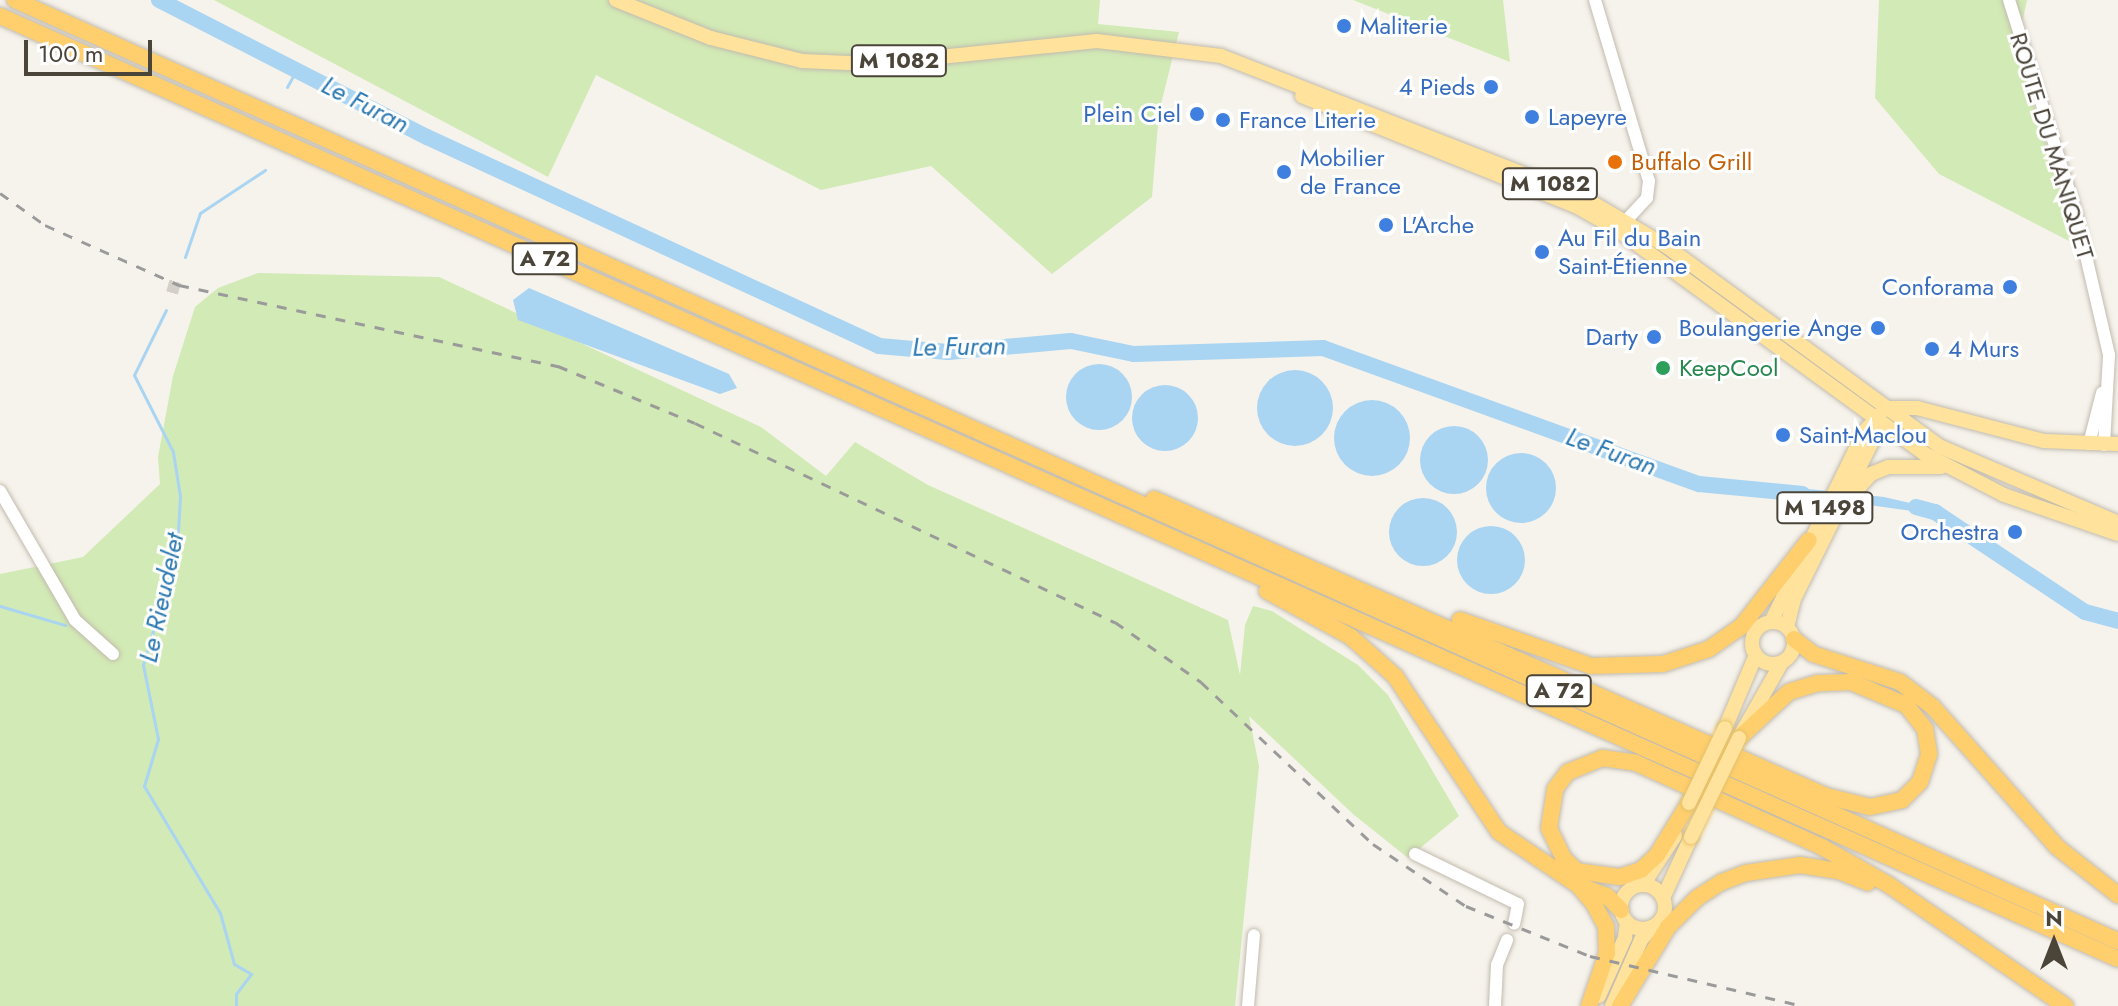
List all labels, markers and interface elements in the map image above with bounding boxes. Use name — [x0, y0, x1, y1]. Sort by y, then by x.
place label: Maliterie — [1360, 12, 1448, 40]
marker: Maliterie — [1335, 17, 1353, 35]
scale bar — [28, 24, 156, 74]
street label: ROUTE DU MANIQUET — [2004, 29, 2100, 263]
text: 100 m — [38, 36, 104, 71]
road number: M 1082 — [849, 43, 949, 79]
water label: Le Furan — [316, 70, 414, 140]
place label: 4 Pieds — [1399, 73, 1475, 101]
marker: 4 Pieds — [1482, 78, 1500, 96]
place label: Plein Ciel — [1083, 100, 1181, 128]
place label: Lapeyre — [1548, 103, 1627, 131]
marker: Plein Ciel — [1188, 105, 1206, 123]
place label: France Literie — [1239, 106, 1376, 134]
marker: Lapeyre — [1523, 108, 1541, 126]
marker: France Literie — [1214, 111, 1232, 129]
place label: Mobilier de France — [1300, 144, 1401, 200]
place label: Buffalo Grill — [1631, 148, 1752, 176]
marker: Buffalo Grill — [1606, 153, 1624, 171]
marker: Mobilier de France — [1275, 163, 1293, 181]
road number: M 1082 — [1500, 166, 1600, 202]
place label: L'Arche — [1402, 211, 1474, 239]
marker: L'Arche — [1377, 216, 1395, 234]
place label: Au Fil du Bain Saint-Étienne — [1558, 224, 1701, 280]
road number: A 72 — [511, 241, 579, 277]
marker: Au Fil du Bain Saint-Étienne — [1533, 243, 1551, 261]
place label: Conforama — [1882, 273, 1994, 301]
marker: Conforama — [2001, 278, 2019, 296]
place label: Boulangerie Ange — [1679, 314, 1862, 342]
marker: Boulangerie Ange — [1869, 319, 1887, 337]
place label: Darty — [1586, 323, 1638, 351]
marker: Darty — [1645, 328, 1663, 346]
water label: Le Furan — [912, 331, 1006, 363]
place label: 4 Murs — [1948, 335, 2019, 363]
marker: 4 Murs — [1923, 340, 1941, 358]
place label: KeepCool — [1679, 354, 1778, 382]
marker: KeepCool — [1654, 359, 1672, 377]
water label: Le Furan — [1562, 421, 1660, 483]
place label: Saint-Maclou — [1799, 421, 1927, 449]
marker: Saint-Maclou — [1774, 426, 1792, 444]
road number: M 1498 — [1775, 490, 1875, 526]
place label: Orchestra — [1901, 518, 1999, 546]
marker: Orchestra — [2006, 523, 2024, 541]
water label: Le Rieudelet — [133, 531, 191, 665]
road number: A 72 — [1525, 673, 1593, 709]
north arrow — [2014, 902, 2094, 982]
text: N — [2045, 902, 2063, 934]

